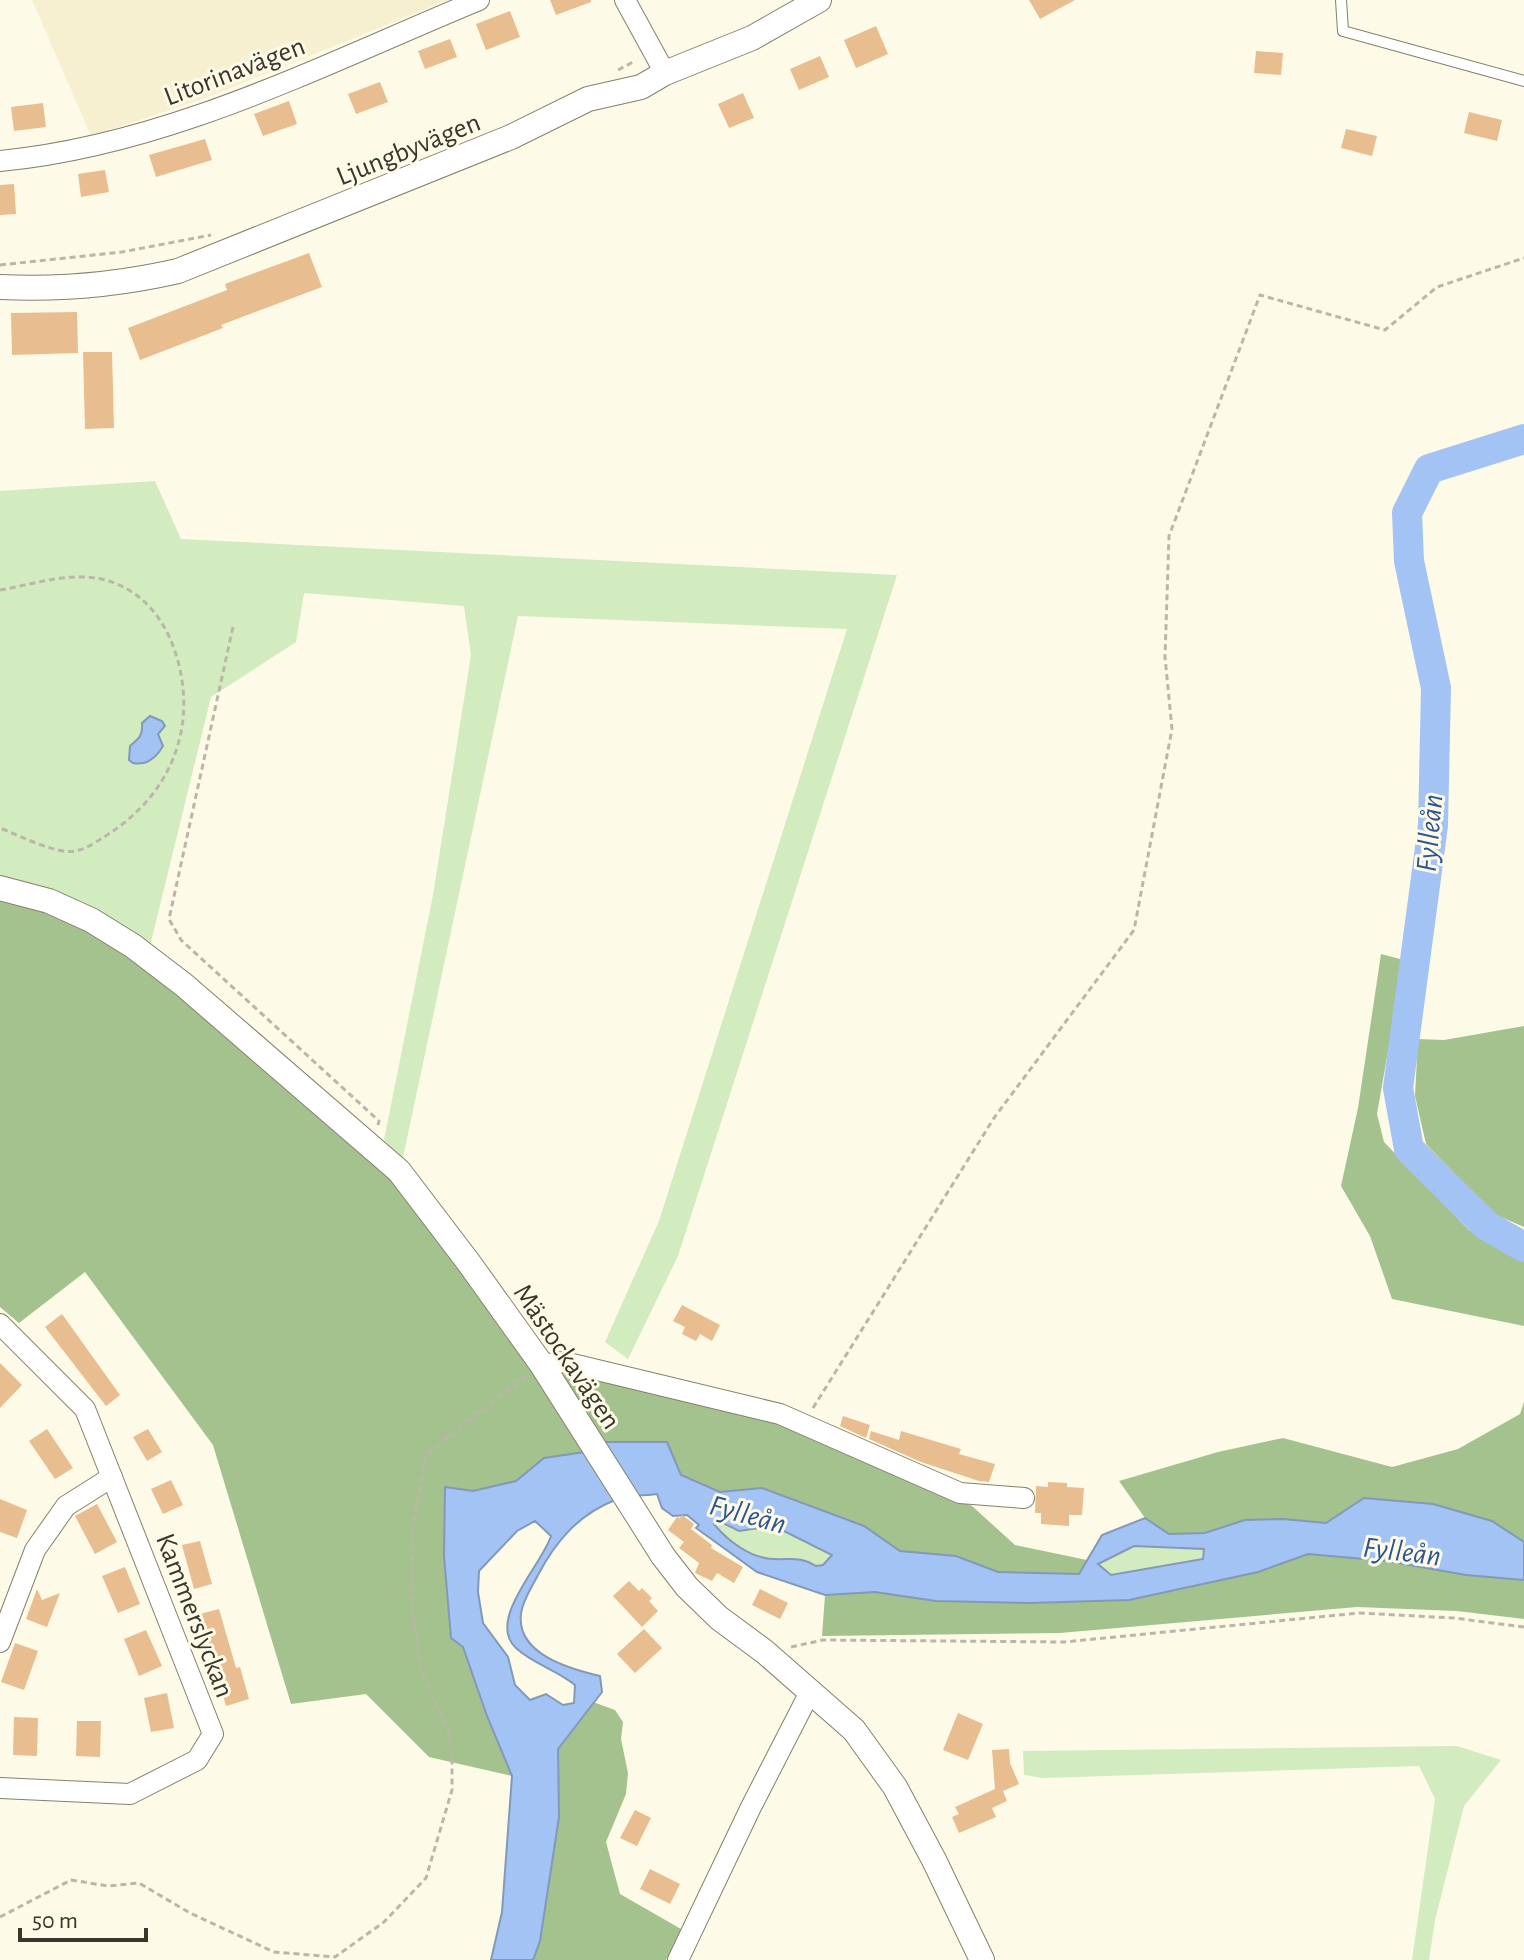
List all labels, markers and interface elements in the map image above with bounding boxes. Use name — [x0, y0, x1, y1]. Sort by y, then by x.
street label: Litorinavägen — [160, 32, 309, 112]
street label: Ljungbyvägen — [333, 108, 485, 191]
water label: Fylleån — [1412, 793, 1448, 873]
street label: Mästockavägen — [508, 1280, 625, 1435]
water label: Fylleån — [706, 1490, 789, 1540]
street label: Kammerslyckan — [150, 1530, 238, 1702]
water label: Fylleån — [1361, 1532, 1442, 1572]
scale bar — [20, 1892, 146, 1942]
text: 50 m — [32, 1909, 78, 1933]

